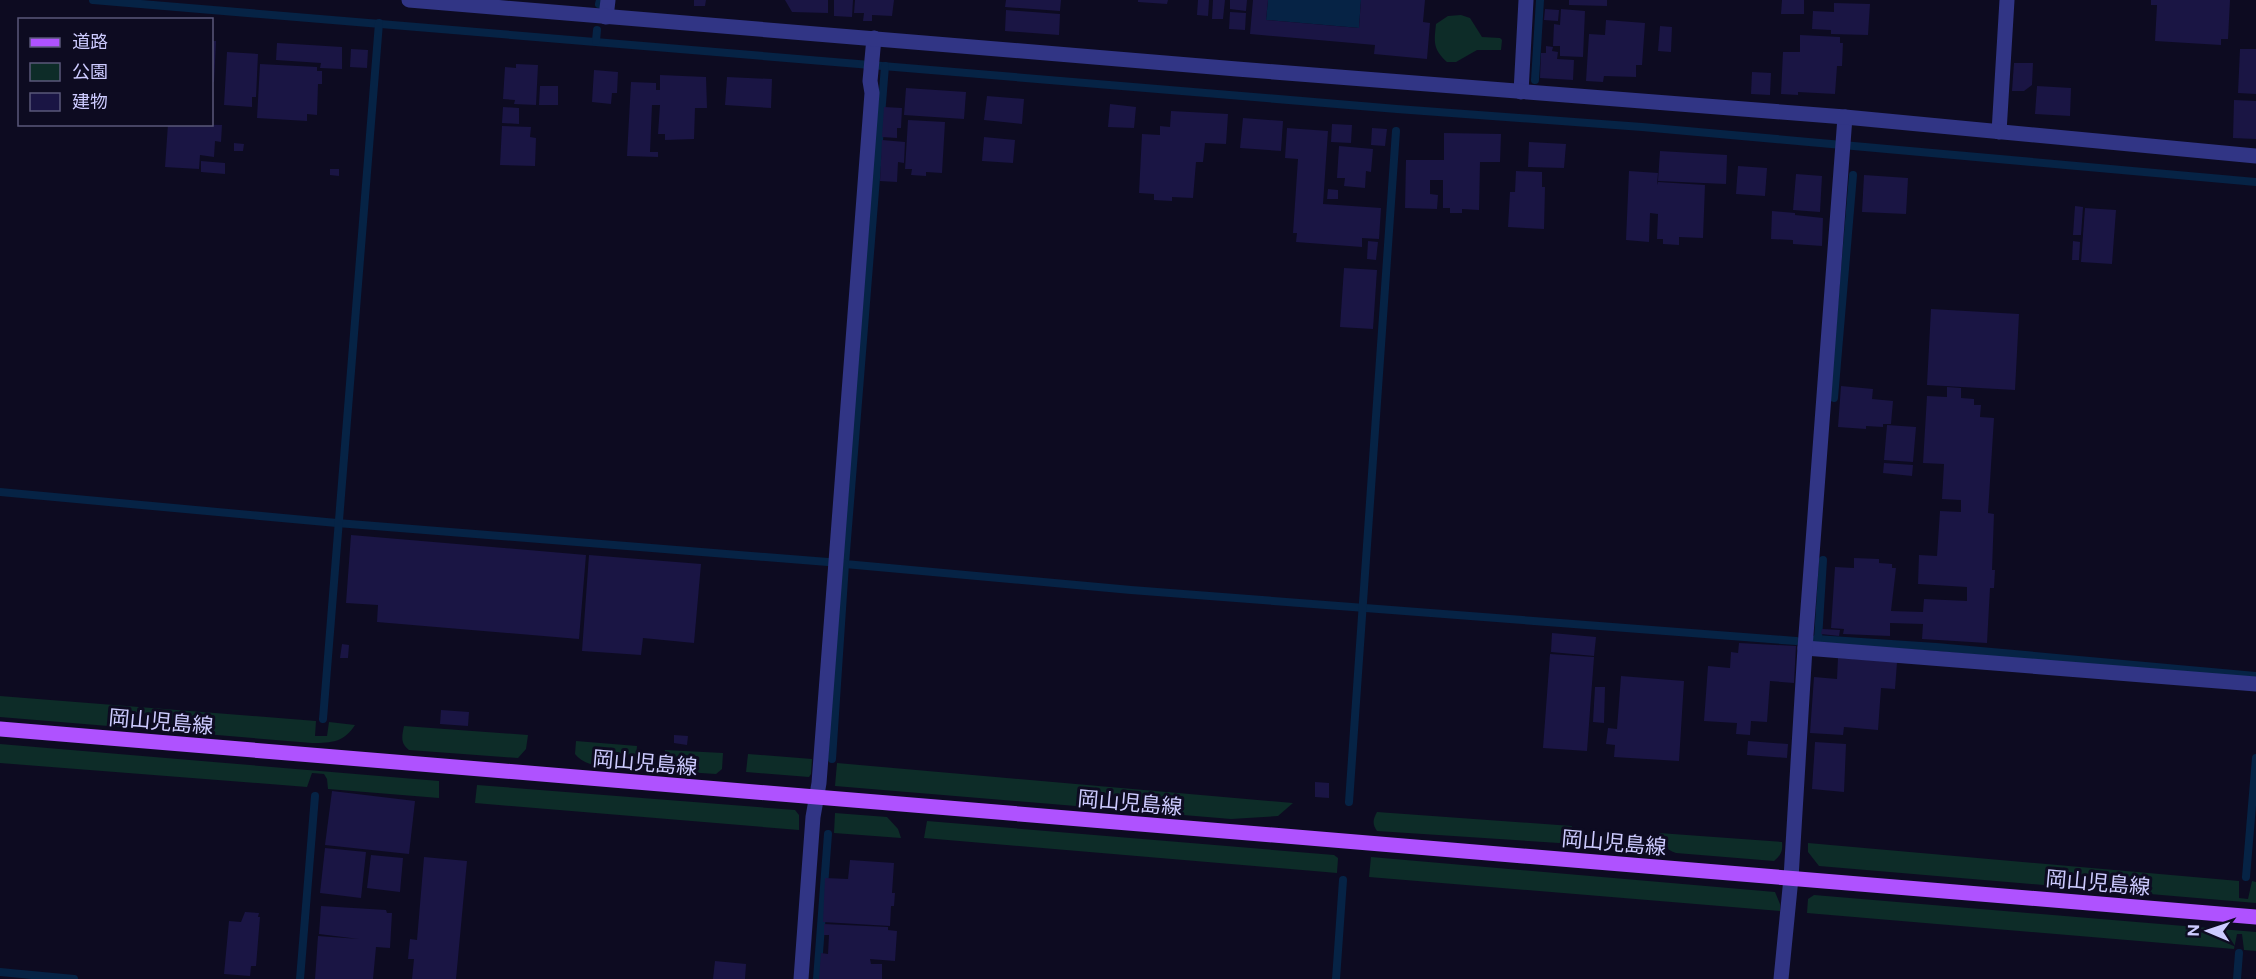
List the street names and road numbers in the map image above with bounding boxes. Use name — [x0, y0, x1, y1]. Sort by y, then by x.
street label: 岡山児島線 — [108, 704, 214, 739]
street label: 岡山児島線 — [592, 745, 698, 780]
street label: 岡山児島線 — [1077, 785, 1183, 820]
street label: 岡山児島線 — [1561, 825, 1667, 860]
street label: 岡山児島線 — [2045, 865, 2151, 900]

